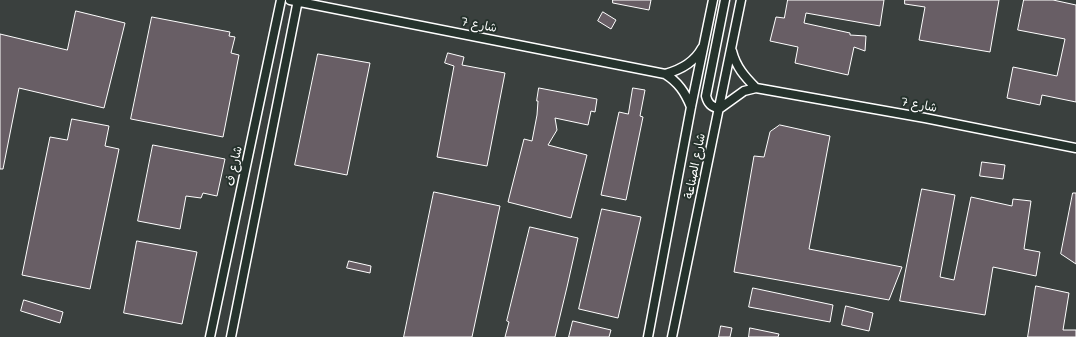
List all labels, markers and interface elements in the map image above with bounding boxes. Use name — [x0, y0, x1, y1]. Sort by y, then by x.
street label: شارع 7 — [460, 14, 498, 36]
street label: شارع 7 — [900, 95, 938, 115]
street label: شارع الصناعة — [682, 132, 708, 200]
street label: شارع ف — [223, 145, 245, 187]

